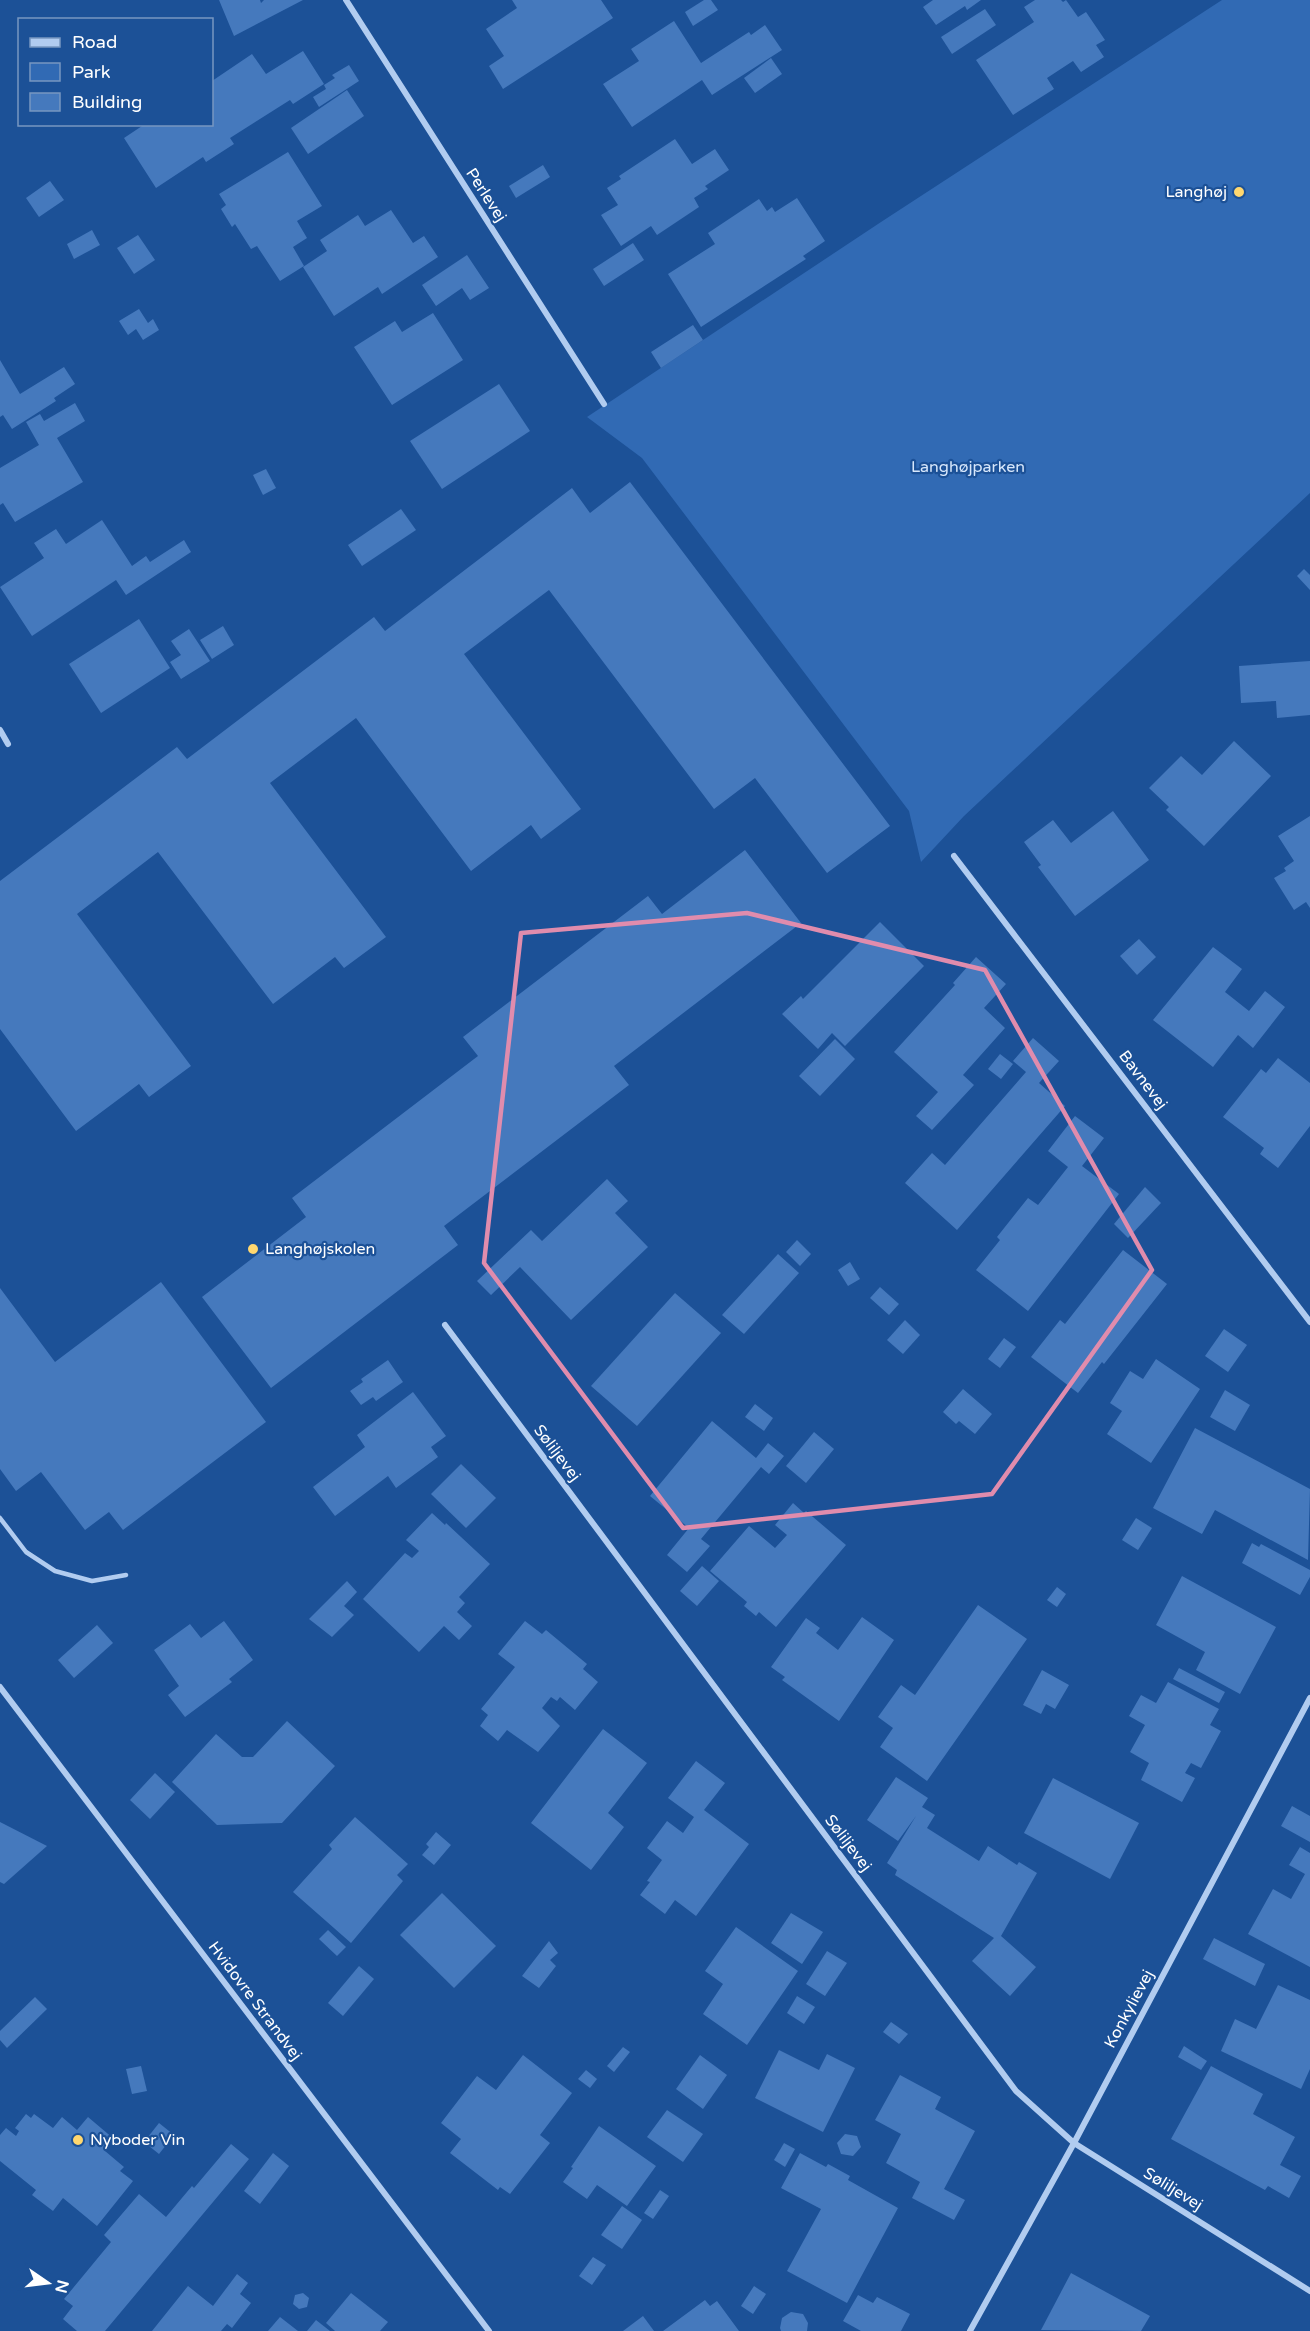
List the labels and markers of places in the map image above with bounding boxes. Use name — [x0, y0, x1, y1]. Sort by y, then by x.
place label: Langhøj — [1165, 182, 1227, 202]
marker: Langhøj — [1232, 185, 1246, 199]
place label: Langhøjskolen — [265, 1239, 375, 1259]
marker: Langhøjskolen — [246, 1242, 260, 1256]
place label: Nyboder Vin — [90, 2130, 185, 2150]
marker: Nyboder Vin — [71, 2133, 85, 2147]

